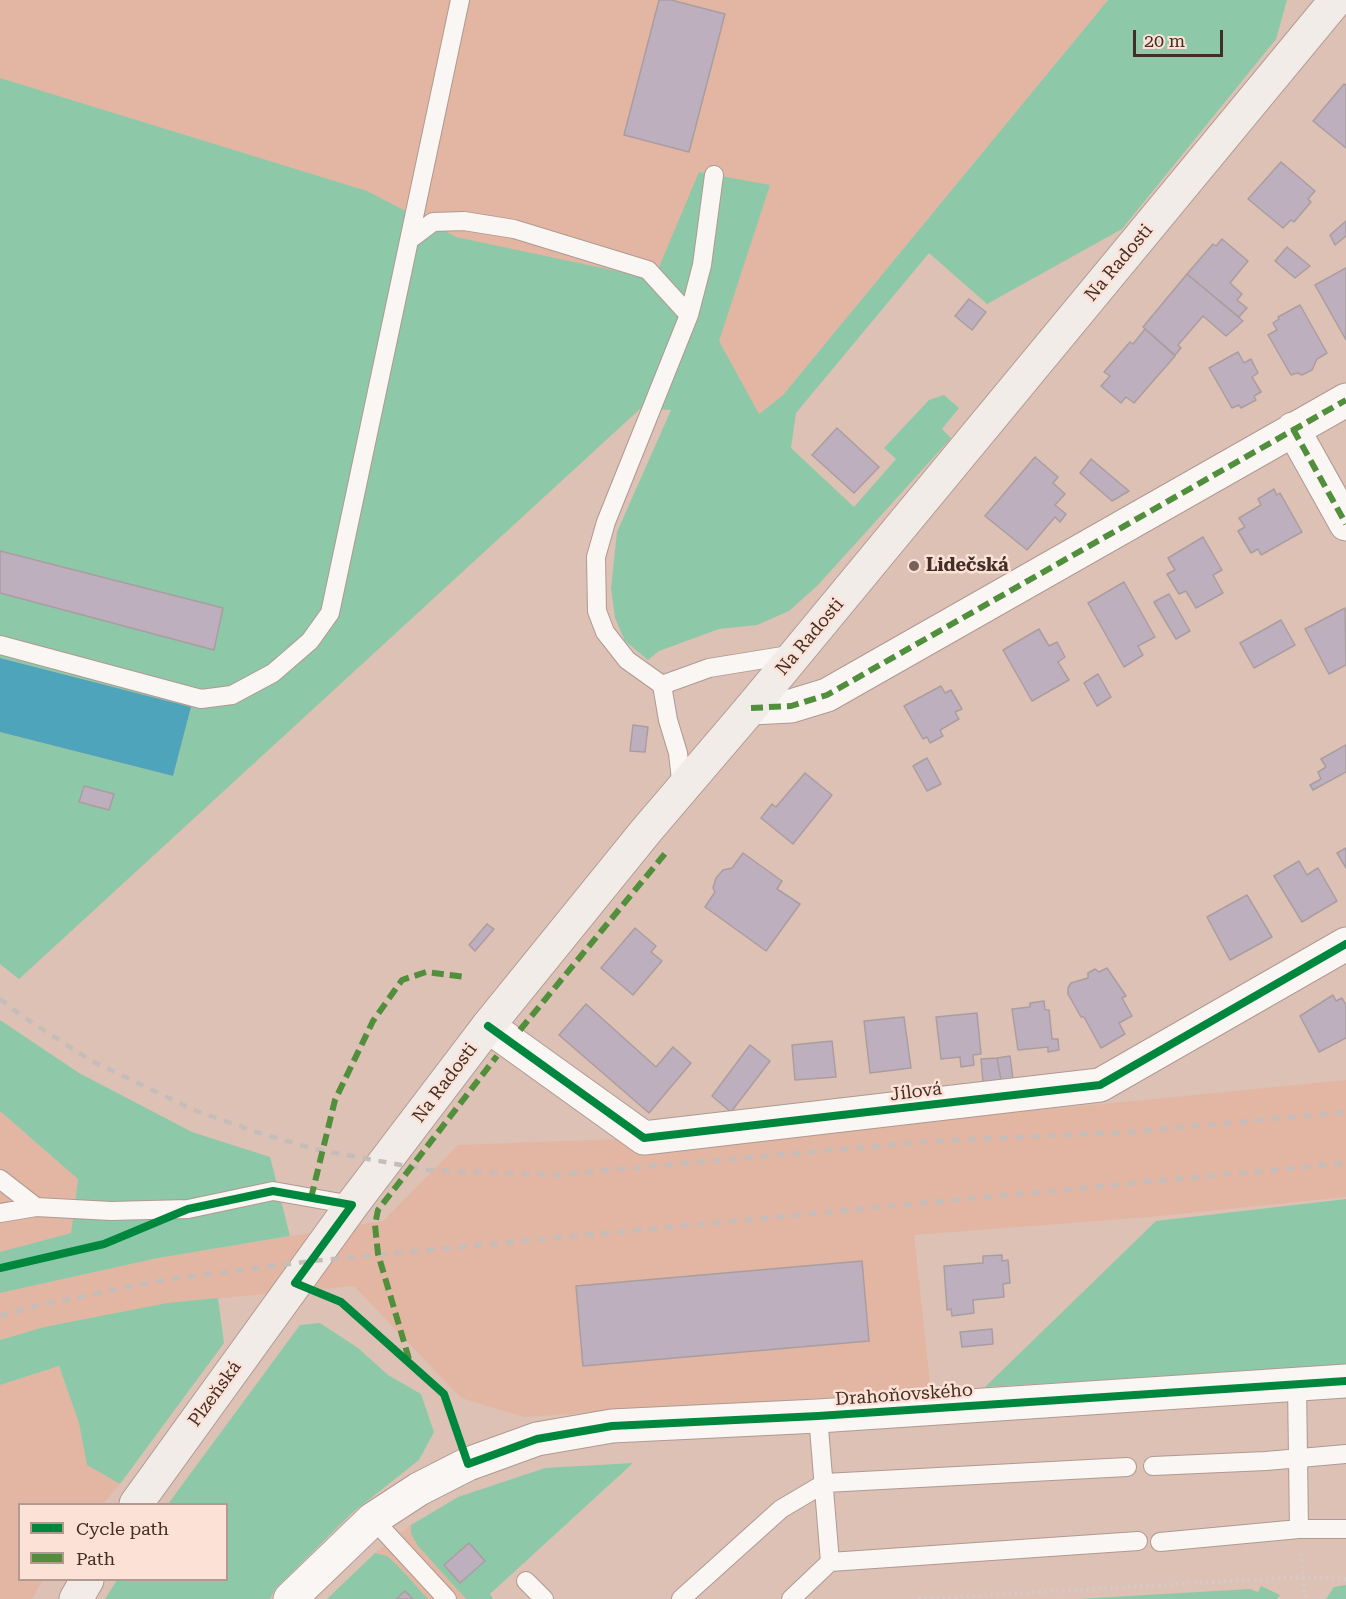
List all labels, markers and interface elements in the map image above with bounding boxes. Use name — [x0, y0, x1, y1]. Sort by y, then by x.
scale bar — [1136, 18, 1226, 56]
text: 20 m — [1144, 30, 1185, 51]
street label: Na Radosti — [1081, 220, 1157, 306]
place label: Lidečská — [926, 555, 1009, 577]
marker: Lidečská — [907, 559, 921, 573]
street label: Na Radosti — [772, 594, 848, 680]
street label: Na Radosti — [408, 1039, 482, 1127]
street label: Jílová — [889, 1078, 943, 1106]
street label: Plzeňská — [184, 1357, 246, 1431]
street label: Drahoňovského — [834, 1379, 974, 1411]
legend — [18, 1503, 228, 1581]
text: Cycle path — [76, 1518, 169, 1539]
text: Path — [76, 1548, 115, 1569]

